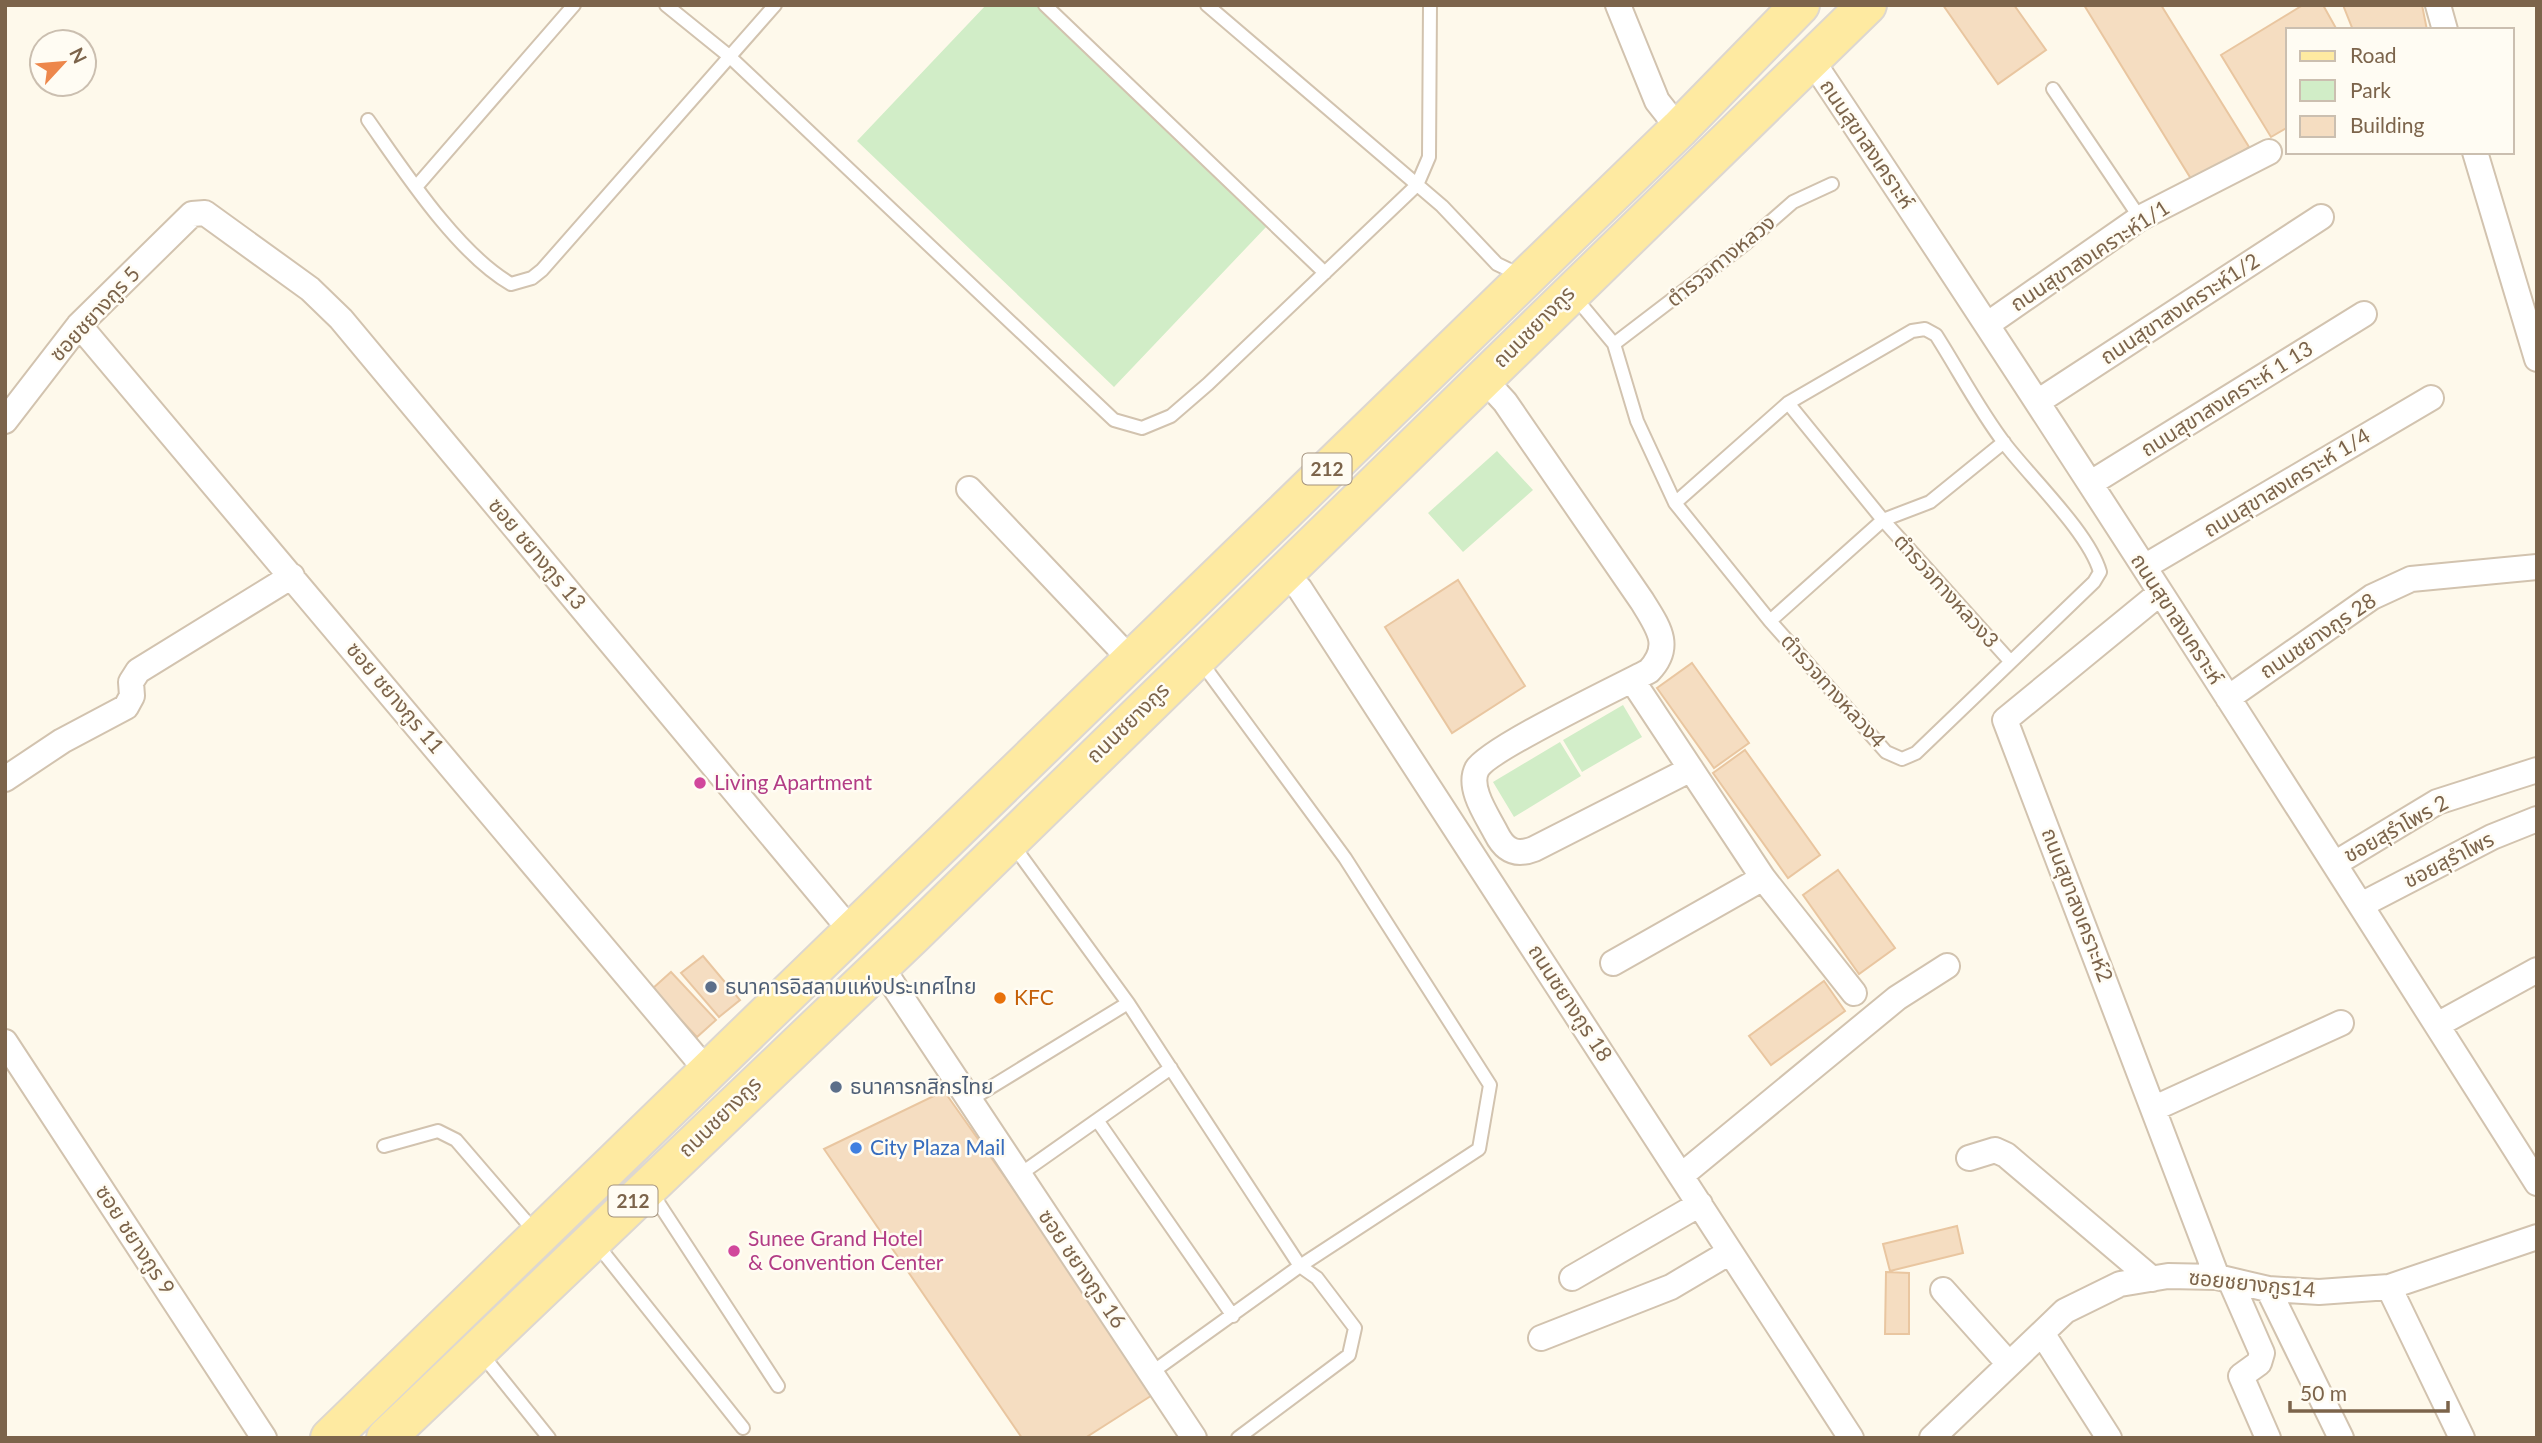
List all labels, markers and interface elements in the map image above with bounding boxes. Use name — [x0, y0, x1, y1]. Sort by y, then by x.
north arrow — [28, 28, 98, 98]
legend — [2286, 28, 2514, 154]
text: Road — [2350, 42, 2397, 67]
text: N — [65, 44, 92, 67]
street label: ถนนสุขาสงเคราะห์ — [1814, 74, 1921, 214]
text: Park — [2350, 77, 2391, 102]
text: Building — [2350, 112, 2425, 137]
street label: ถนนสุขาสงเคราะห์1/1 — [2005, 194, 2175, 317]
street label: ตำรวจทางหลวง — [1661, 209, 1779, 311]
street label: ถนนสุขาสงเคราะห์1/2 — [2095, 247, 2265, 370]
street label: ซอยชยางกูร 5 — [44, 260, 146, 367]
street label: ถนนชยางกูร — [1487, 280, 1580, 373]
street label: ถนนสุขาสงเคราะห์ 1 13 — [2136, 335, 2318, 463]
street label: ถนนสุขาสงเคราะห์ 1/4 — [2198, 422, 2375, 543]
road number: 212 — [1302, 454, 1352, 484]
street label: ซอย ชยางกูร 13 — [483, 492, 592, 615]
street label: ตำรวจทางหลวง3 — [1890, 528, 2005, 652]
street label: ถนนสุขาสงเคราะห์ — [2125, 548, 2230, 690]
street label: ถนนชยางกูร 28 — [2254, 587, 2381, 684]
street label: ตำรวจทางหลวง4 — [1777, 628, 1892, 752]
street label: ซอย ชยางกูร 11 — [341, 636, 450, 759]
street label: ถนนชยางกูร — [1080, 676, 1175, 769]
place label: Living Apartment — [714, 769, 872, 794]
marker: Living Apartment — [692, 775, 708, 791]
street label: ชอยสุรำโพร 2 — [2339, 790, 2453, 868]
street label: ถนนสุขาสงเคราะห์2 — [2036, 824, 2119, 986]
street label: ชอยสุรำโพร — [2400, 827, 2498, 893]
street label: ถนนชยางกูร 18 — [1522, 939, 1618, 1067]
place label: ธนาคารอิสลามแห่งประเทศไทย — [725, 973, 976, 998]
marker: ธนาคารอิสลามแห่งประเทศไทย — [703, 979, 719, 995]
place label: KFC — [1014, 984, 1054, 1009]
marker: KFC — [992, 990, 1008, 1006]
street label: ถนนชยางกูร — [672, 1070, 767, 1163]
place label: ธนาคารกสิกรไทย — [850, 1073, 994, 1098]
marker: ธนาคารกสิกรไทย — [828, 1079, 844, 1095]
place label: City Plaza Mail — [870, 1134, 1005, 1159]
marker: City Plaza Mail — [848, 1140, 864, 1156]
street label: ซอย ชยางกูร 9 — [90, 1180, 181, 1300]
road number: 212 — [608, 1186, 658, 1217]
street label: ซอย ชยางกูร 16 — [1033, 1204, 1132, 1333]
place label: Sunee Grand Hotel & Convention Center — [748, 1225, 944, 1274]
marker: Sunee Grand Hotel & Convention Center — [726, 1243, 742, 1259]
street label: ซอยชยางกูร14 — [2187, 1263, 2317, 1304]
scale bar — [2290, 1370, 2448, 1414]
text: 50 m — [2300, 1380, 2347, 1405]

